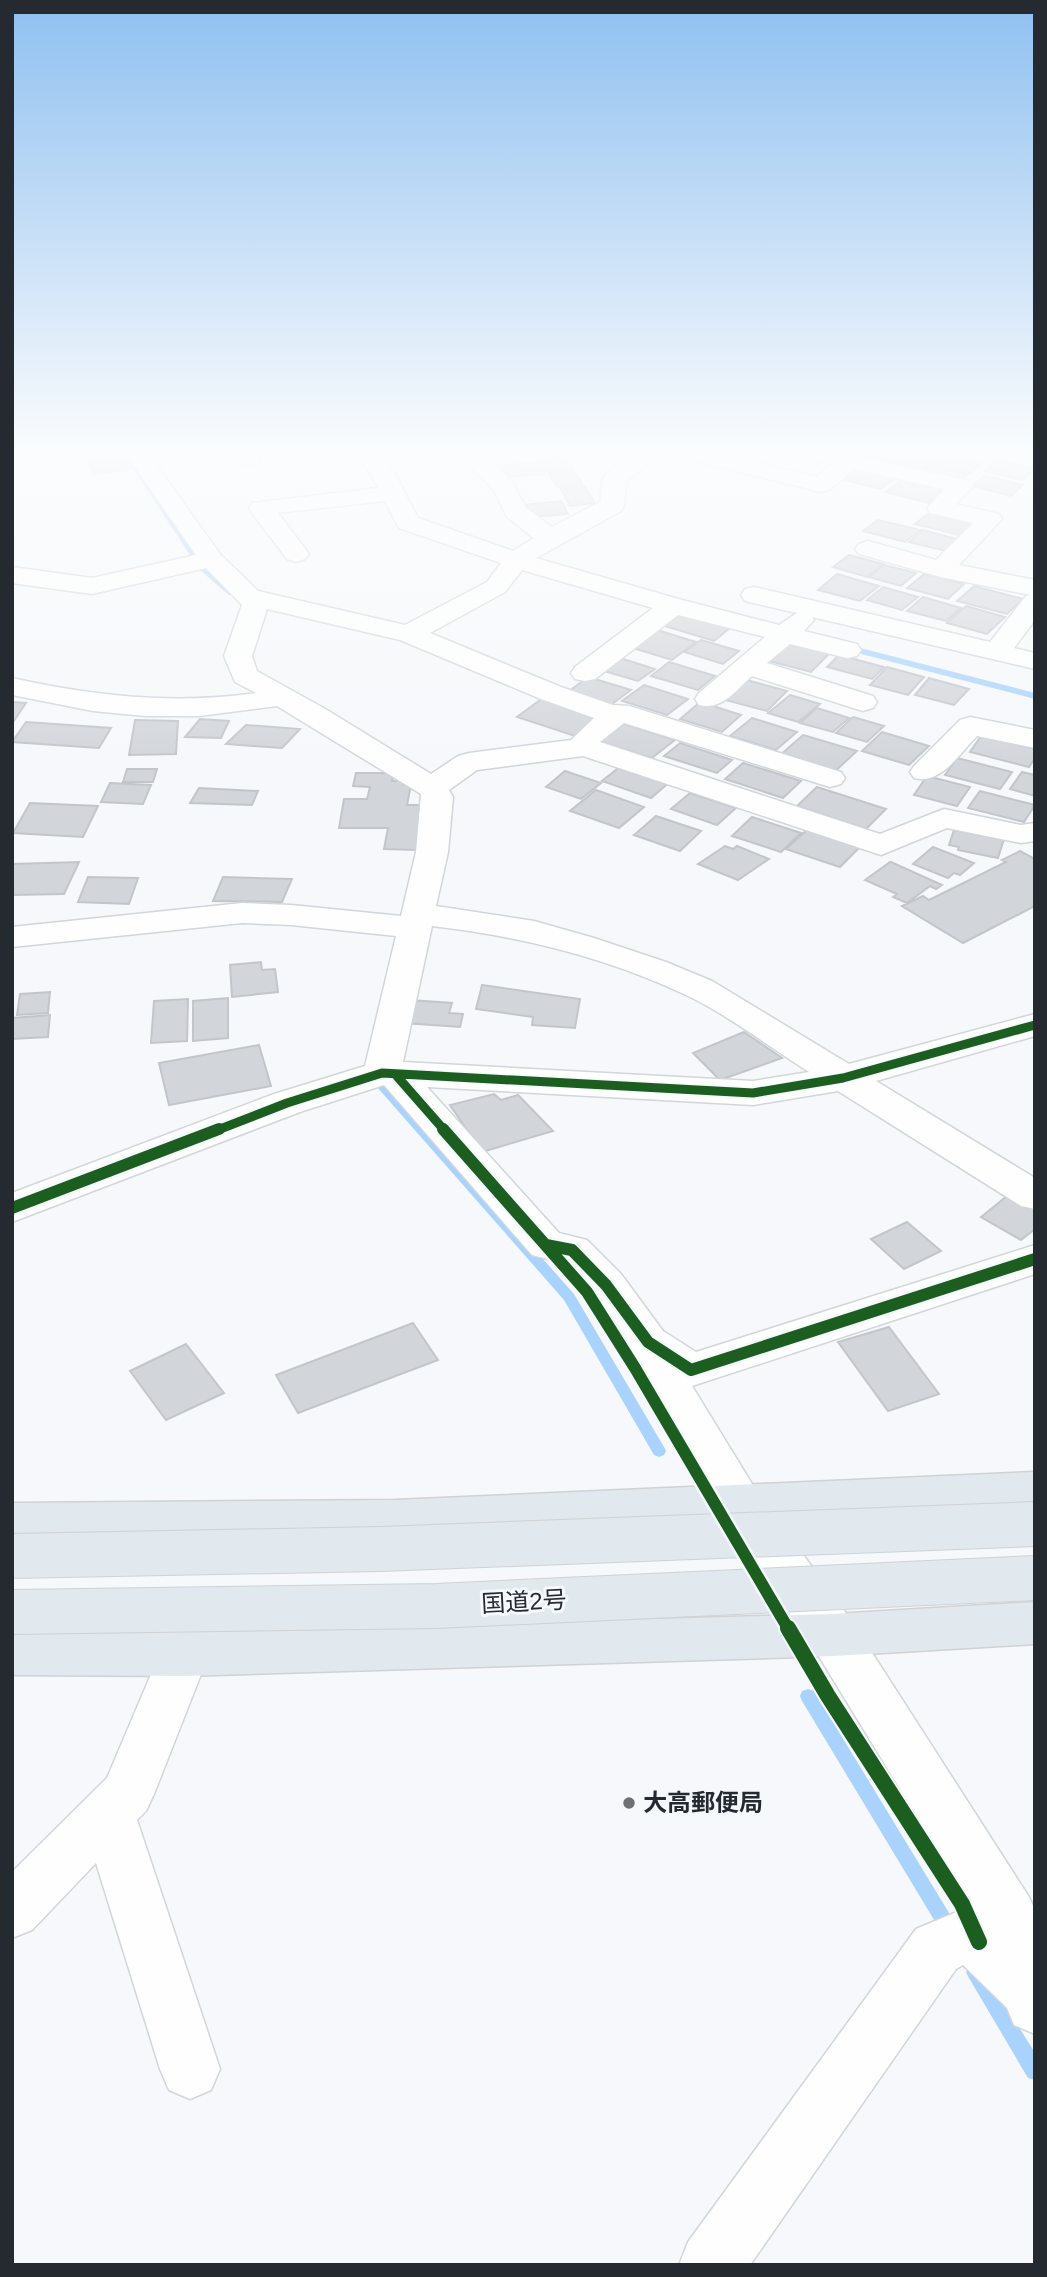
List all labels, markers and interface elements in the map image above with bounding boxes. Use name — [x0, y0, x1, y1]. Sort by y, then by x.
street label: 国道2号 — [481, 1586, 567, 1617]
place label: 大高郵便局 — [643, 1789, 763, 1816]
marker: 大高郵便局 — [621, 1795, 637, 1811]

